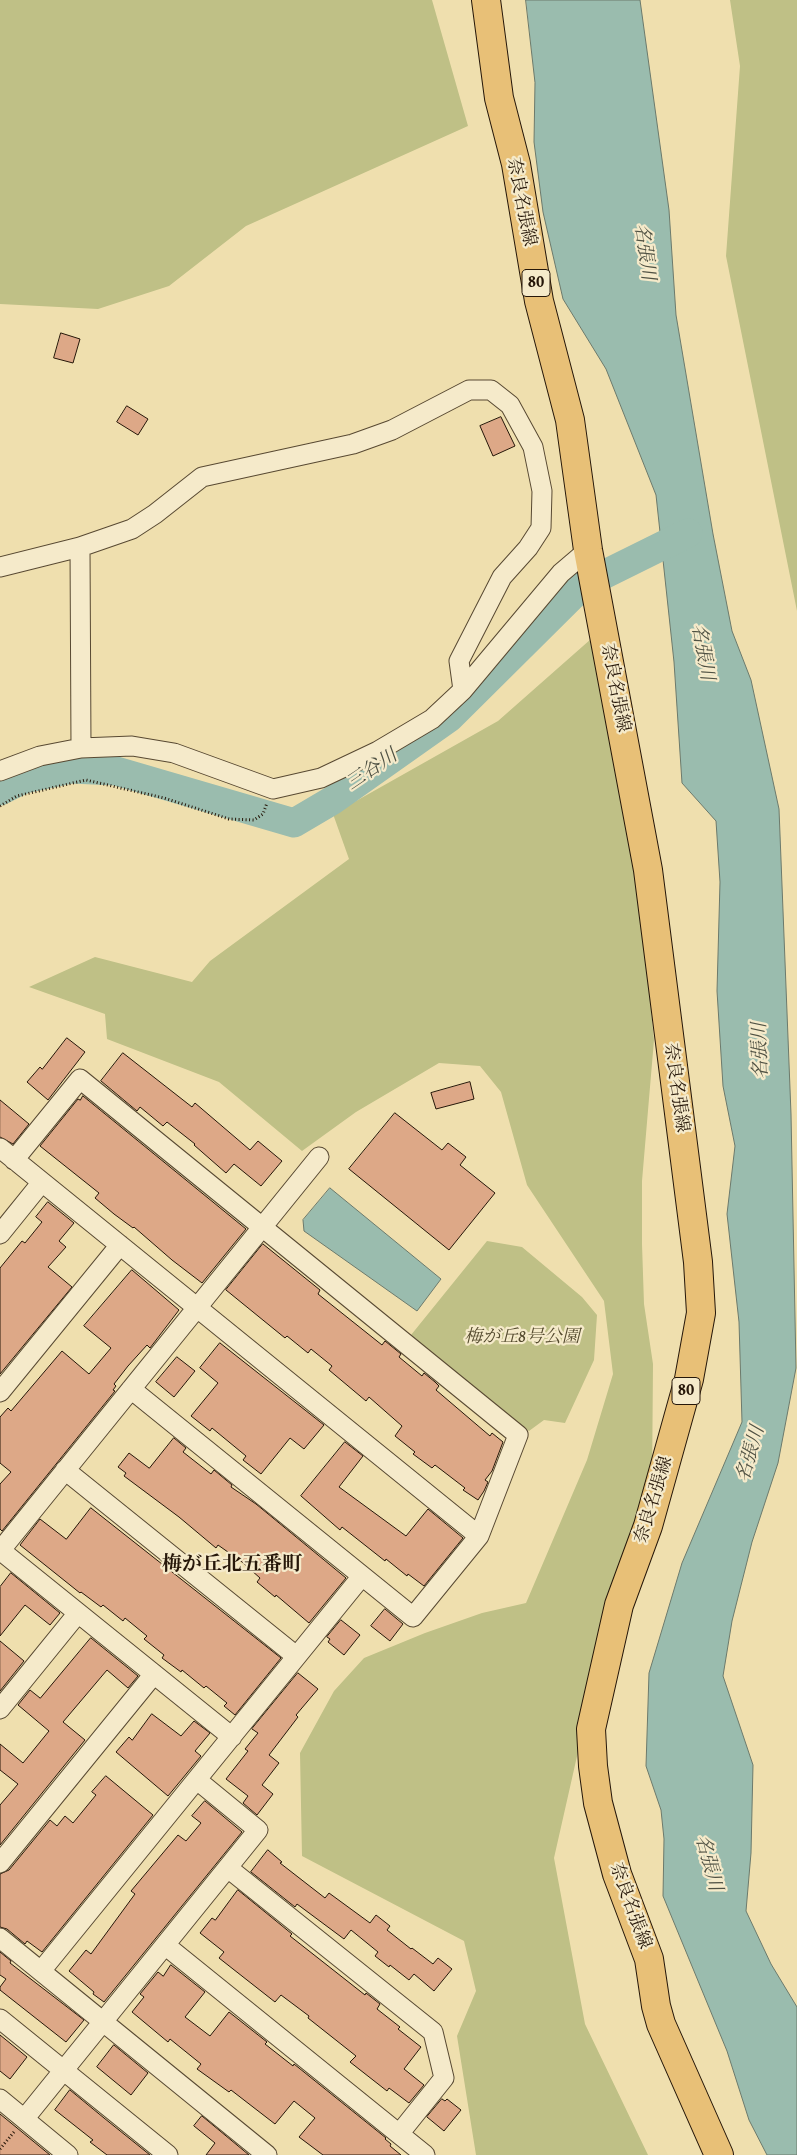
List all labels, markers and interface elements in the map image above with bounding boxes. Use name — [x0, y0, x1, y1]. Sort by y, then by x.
street label: 奈良名張線 — [502, 156, 540, 248]
water label: 名張川 — [629, 222, 659, 282]
road number: 80 — [522, 270, 550, 296]
water label: 名張川 — [686, 622, 718, 682]
street label: 奈良名張線 — [596, 642, 634, 734]
water label: 三谷川 — [342, 745, 402, 795]
water label: 名張川 — [749, 1022, 773, 1080]
street label: 奈良名張線 — [659, 1042, 693, 1134]
park label: 梅が丘8号公園 — [464, 1326, 580, 1348]
road number: 80 — [672, 1378, 700, 1404]
water label: 名張川 — [732, 1423, 770, 1485]
street label: 奈良名張線 — [631, 1454, 677, 1546]
district label: 梅が丘北五番町 — [162, 1553, 302, 1577]
water label: 名張川 — [690, 1833, 726, 1893]
street label: 奈良名張線 — [604, 1860, 656, 1952]

